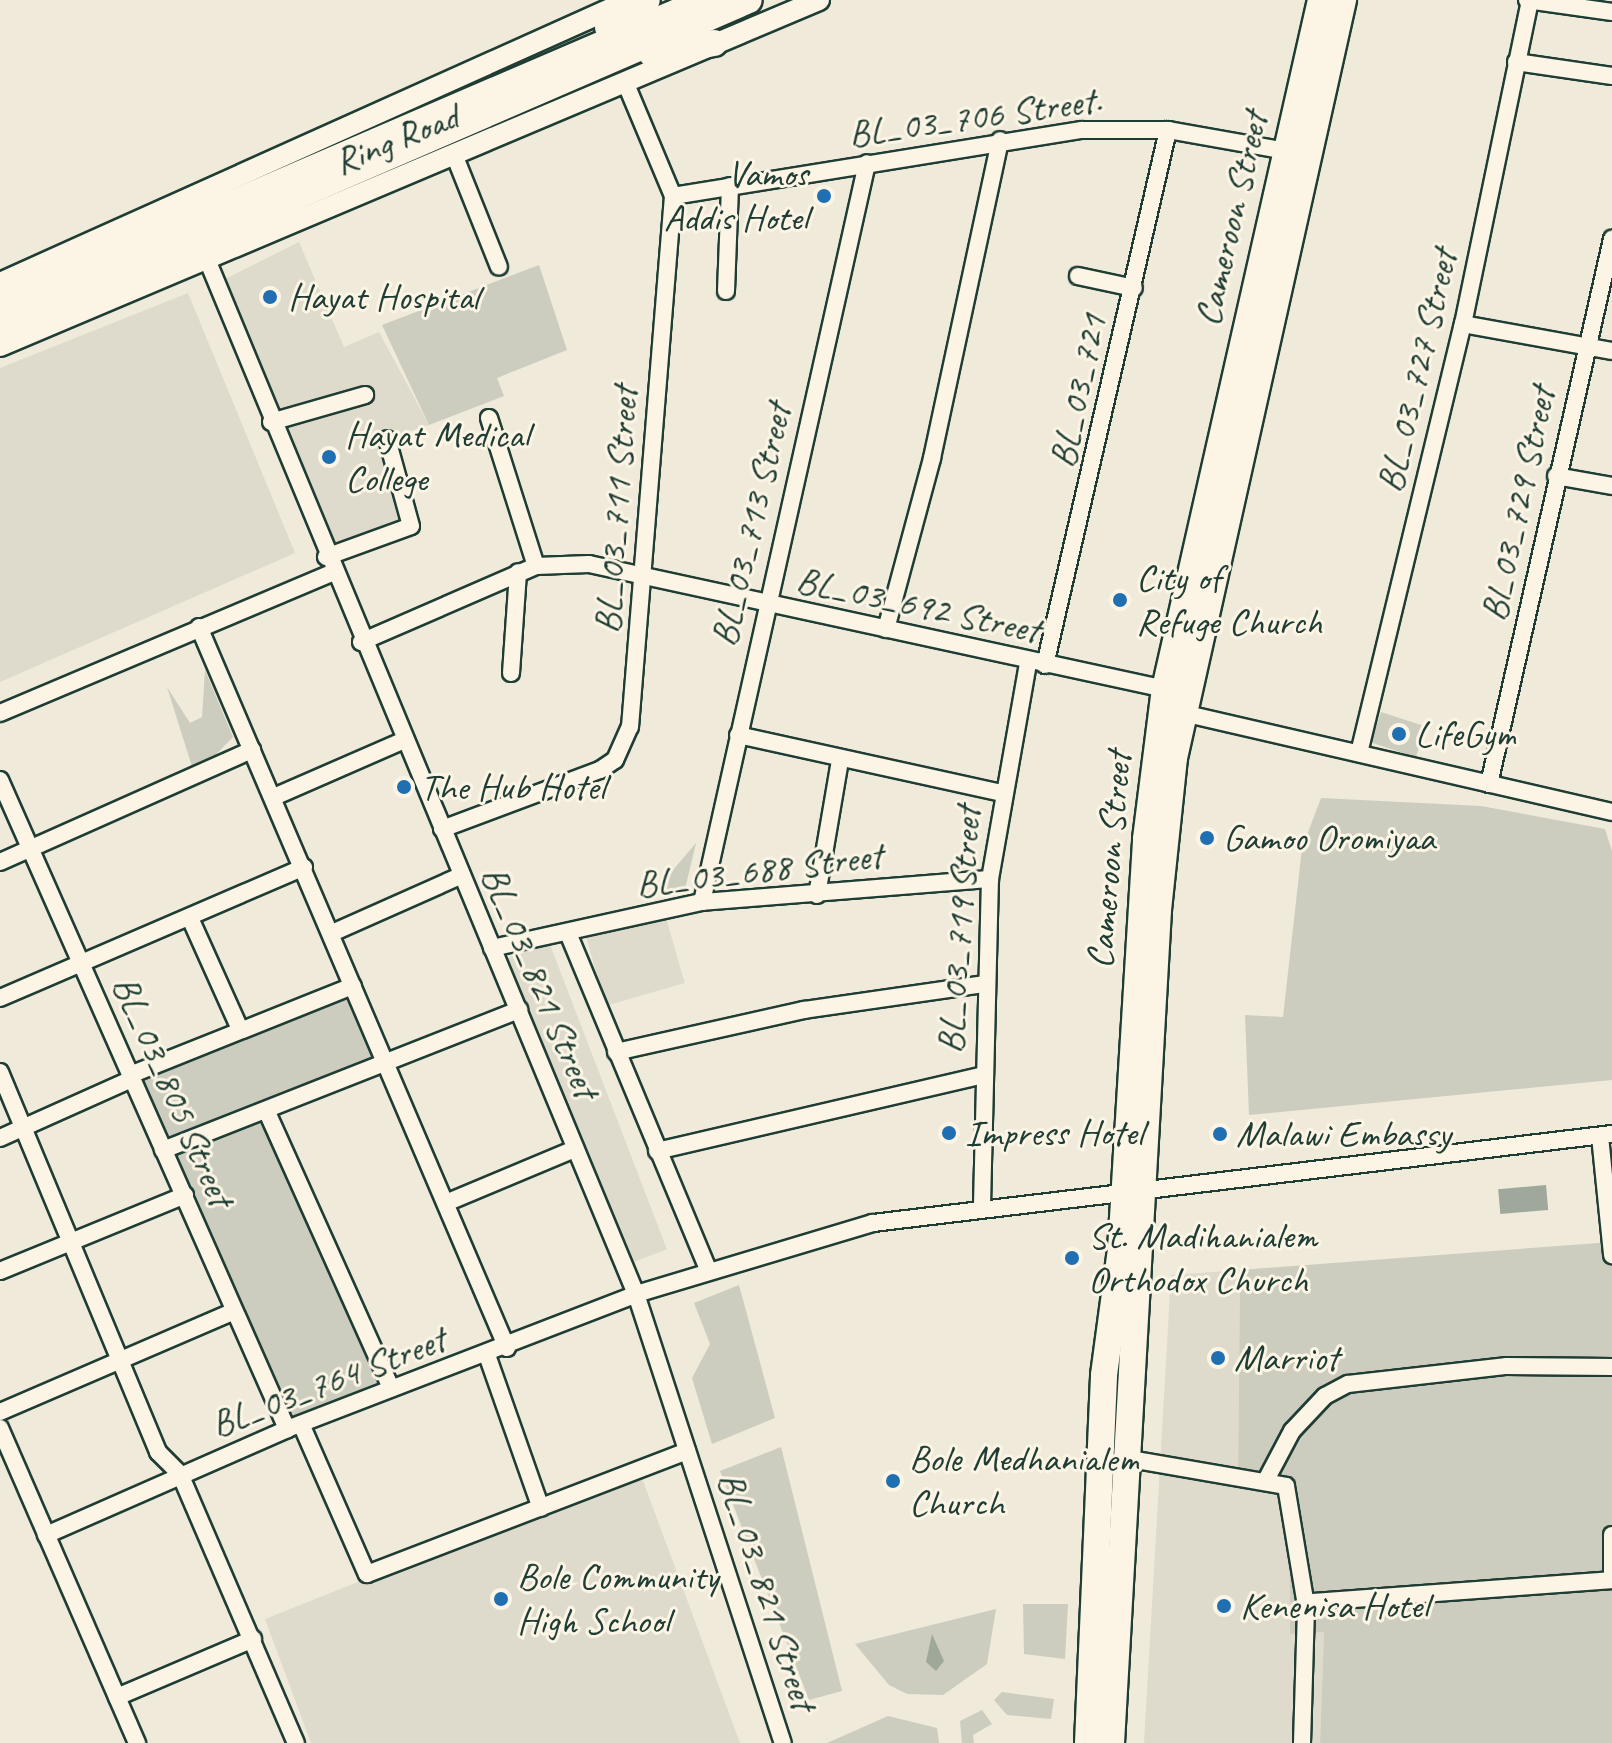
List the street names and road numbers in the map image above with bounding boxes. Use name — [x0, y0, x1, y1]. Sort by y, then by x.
street label: BL_03_706 Street. — [846, 77, 1104, 157]
street label: Ring Road — [327, 93, 465, 185]
street label: Cameroon Street — [1184, 108, 1278, 330]
street label: BL_03_727 Street — [1367, 245, 1467, 497]
street label: BL_03_721 — [1040, 310, 1116, 472]
street label: Bl_03_729 Street — [1471, 383, 1565, 625]
street label: BL_03_711 Street — [585, 385, 647, 635]
street label: BL_03_713 Street — [701, 399, 801, 651]
street label: BL_03_692 Street — [792, 557, 1044, 653]
street label: Cameroon Street — [1077, 750, 1141, 970]
street label: BL_03_719 Street — [928, 805, 990, 1055]
street label: BL_03_688 Street — [633, 832, 885, 908]
street label: BL_03_821 Street — [471, 859, 609, 1105]
street label: BL_03_805 Street — [102, 969, 244, 1213]
street label: BL_03_764 Street — [204, 1316, 452, 1448]
street label: BL_03_821 Street — [707, 1466, 827, 1716]

